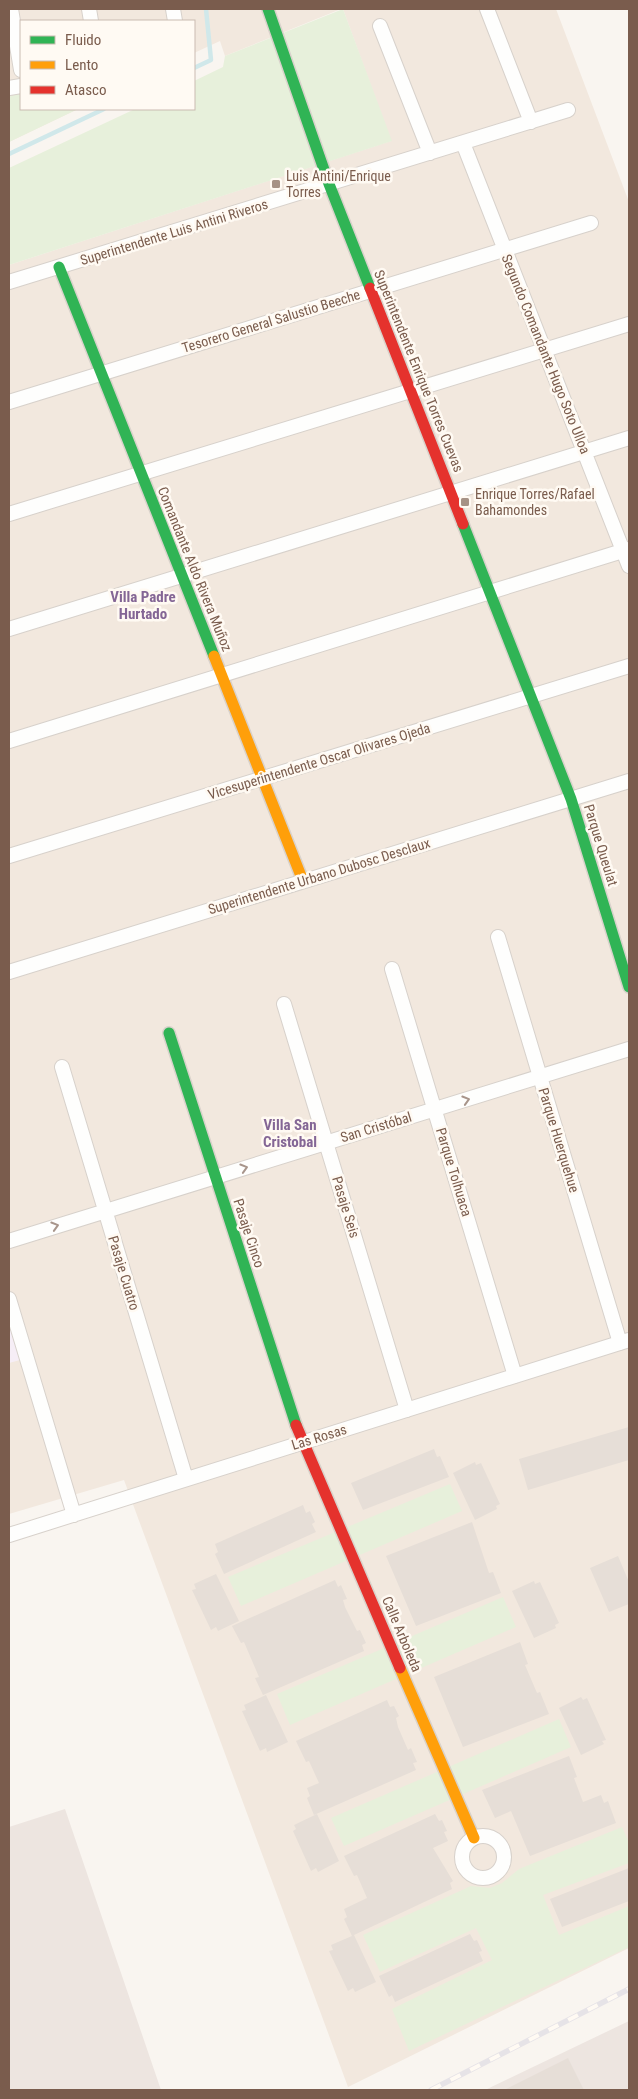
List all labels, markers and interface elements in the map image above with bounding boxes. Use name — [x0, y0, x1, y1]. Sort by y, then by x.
legend — [20, 20, 195, 110]
text: Fluido — [65, 31, 101, 49]
text: Lento — [65, 56, 98, 74]
text: Atasco — [65, 81, 106, 99]
place label: Luis Antini/Enrique Torres — [286, 168, 391, 200]
marker: Luis Antini/Enrique Torres — [270, 178, 282, 190]
street label: Superintendente Luis Antini Riveros — [78, 196, 270, 268]
street label: Segundo Comandante Hugo Soto Ulloa — [499, 252, 593, 456]
street label: Superintendente Enrique Torres Cuevas — [371, 268, 467, 474]
street label: Tesorero General Salustio Beeche — [180, 286, 362, 356]
street label: Comandante Aldo Rivera Muñoz — [155, 484, 235, 654]
place label: Enrique Torres/Rafael Bahamondes — [475, 486, 595, 518]
marker: Enrique Torres/Rafael Bahamondes — [459, 496, 471, 508]
district label: Villa Padre Hurtado — [110, 588, 176, 623]
street label: Vicesuperintendente Oscar Olivares Ojeda — [206, 719, 432, 803]
street label: Parque Queulat — [581, 802, 621, 888]
street label: Superintendente Urbano Dubosc Desclaux — [206, 835, 432, 917]
street label: Parque Huerquehue — [535, 1086, 583, 1195]
one-way arrow — [462, 1095, 470, 1105]
street label: San Cristóbal — [338, 1109, 414, 1145]
district label: Villa San Cristobal — [263, 1116, 317, 1151]
street label: Parque Tolhuaca — [433, 1126, 475, 1218]
one-way arrow — [239, 1164, 248, 1174]
street label: Pasaje Seis — [329, 1174, 363, 1240]
street label: Pasaje Cinco — [230, 1196, 268, 1270]
one-way arrow — [51, 1222, 59, 1232]
street label: Pasaje Cuatro — [105, 1234, 143, 1312]
street label: Las Rosas — [289, 1421, 349, 1453]
street label: Calle Arboleda — [379, 1594, 425, 1674]

